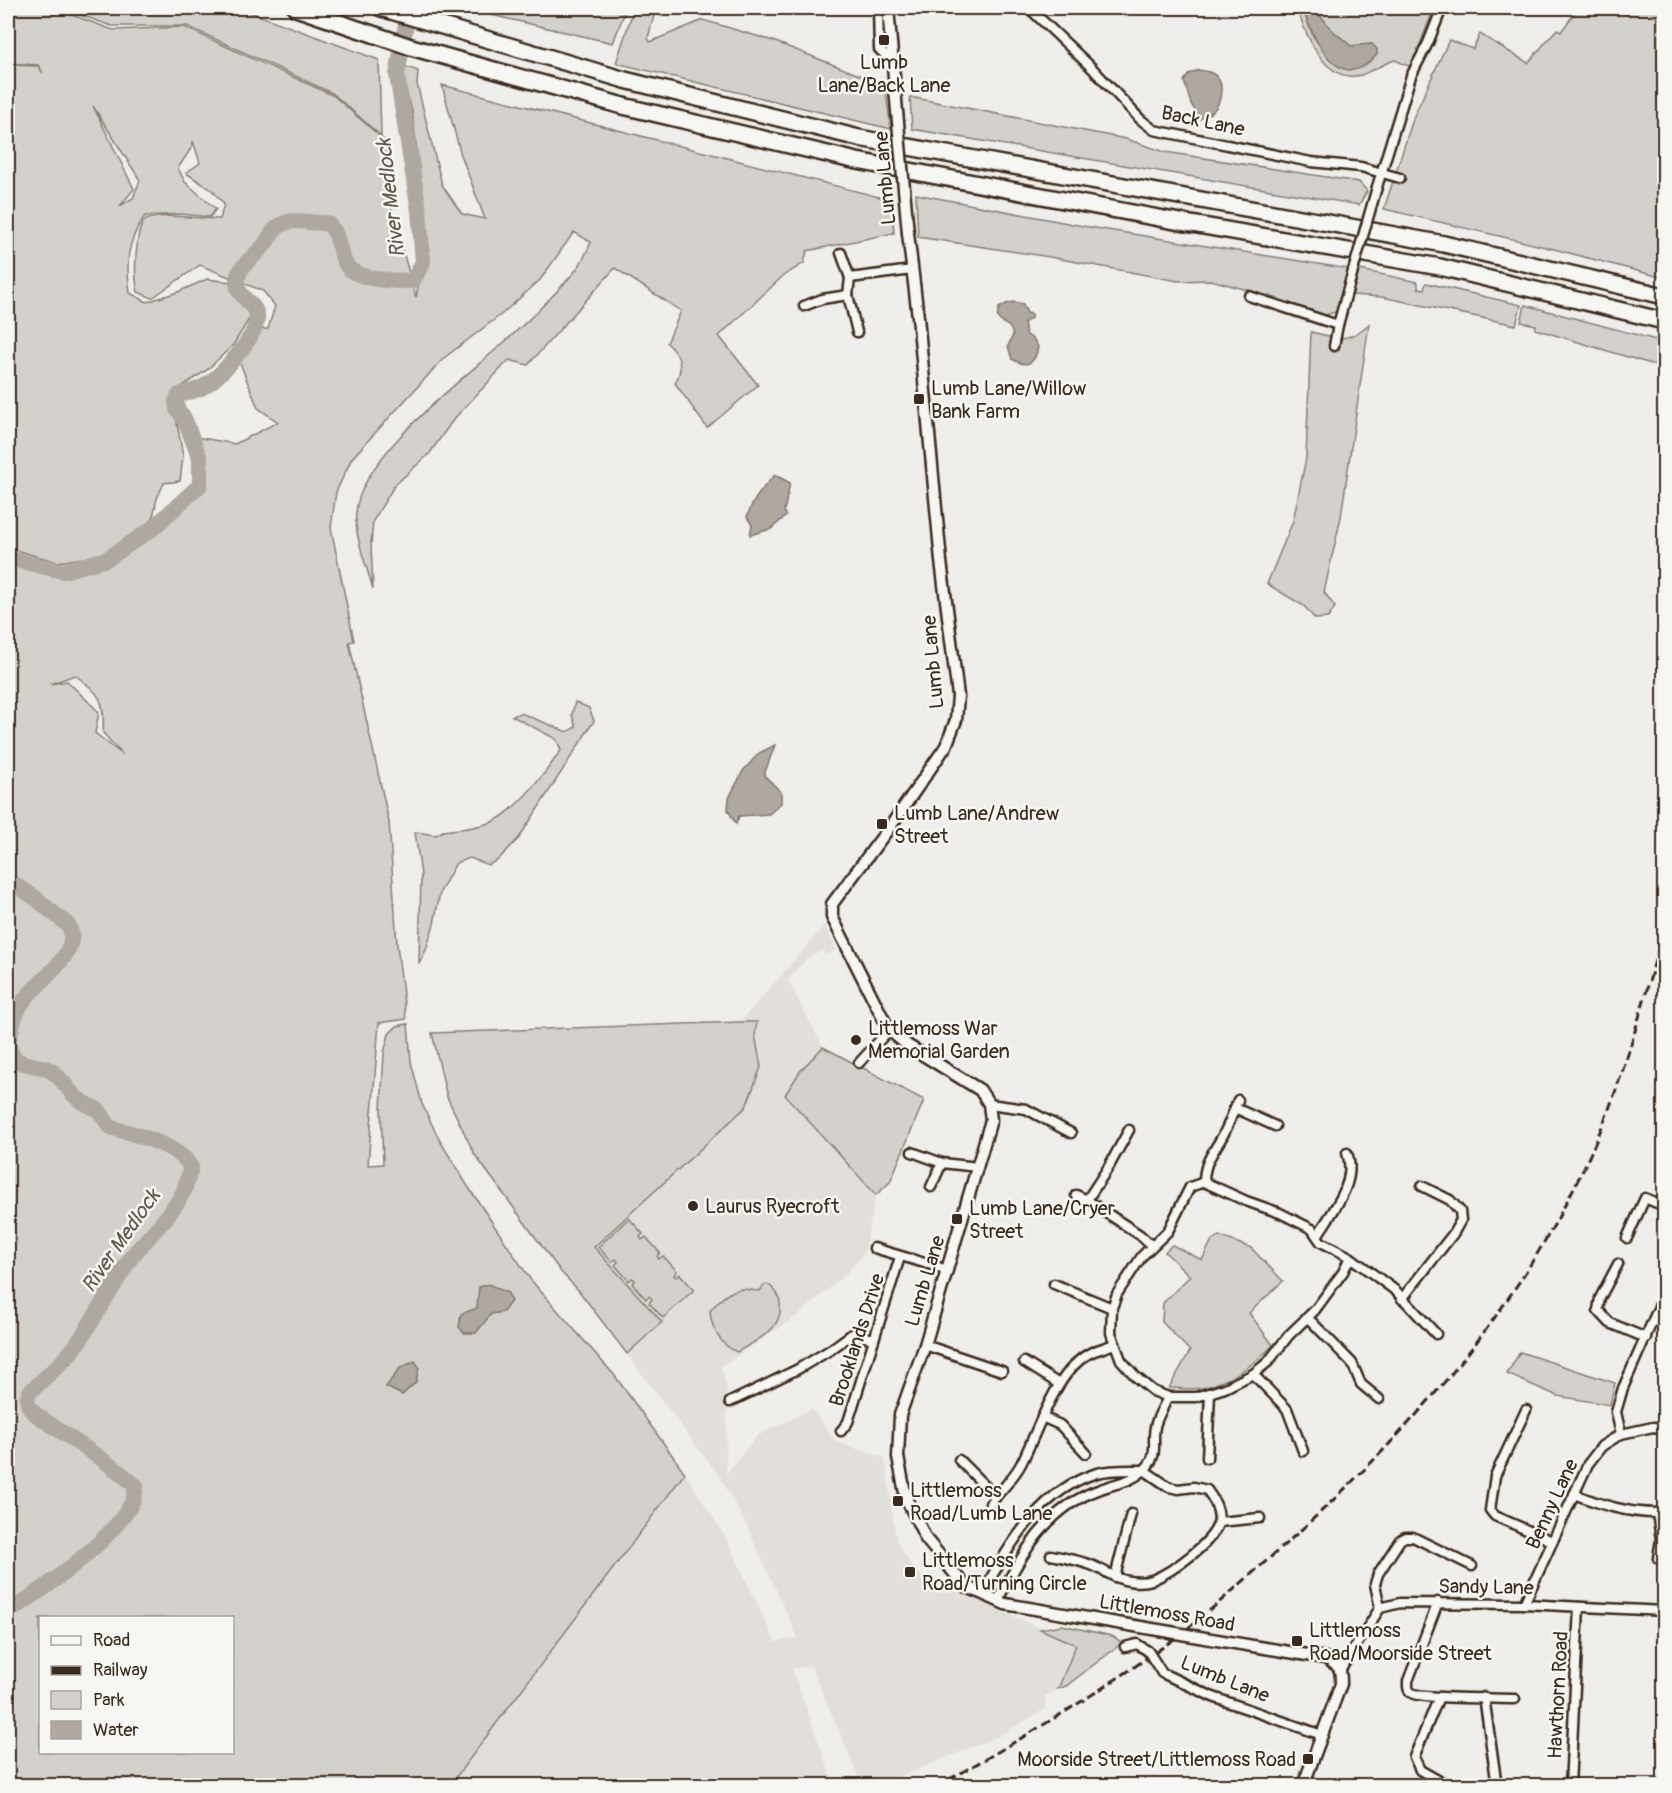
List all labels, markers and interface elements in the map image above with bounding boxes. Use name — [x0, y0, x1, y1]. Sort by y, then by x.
marker: Lumb Lane/Back Lane — [877, 33, 891, 47]
place label: Lumb Lane/Back Lane — [818, 50, 951, 98]
street label: Back Lane — [1159, 100, 1247, 142]
street label: Lumb Lane — [868, 130, 902, 226]
water label: River Medlock — [370, 135, 412, 259]
place label: Lumb Lane/Willow Bank Farm — [931, 376, 1087, 424]
marker: Lumb Lane/Willow Bank Farm — [912, 392, 926, 406]
street label: Lumb Lane — [916, 614, 950, 710]
place label: Lumb Lane/Andrew Street — [894, 801, 1060, 849]
marker: Lumb Lane/Andrew Street — [875, 817, 889, 831]
place label: Littlemoss War Memorial Garden — [868, 1016, 1010, 1064]
marker: Littlemoss War Memorial Garden — [849, 1033, 863, 1047]
water label: River Medlock — [76, 1182, 168, 1298]
place label: Laurus Ryecroft — [705, 1194, 840, 1219]
place label: Lumb Lane/Cryer Street — [969, 1196, 1115, 1244]
marker: Laurus Ryecroft — [686, 1199, 700, 1213]
marker: Lumb Lane/Cryer Street — [950, 1212, 964, 1226]
street label: Lumb Lane — [899, 1232, 951, 1330]
street label: Brooklands Drive — [824, 1270, 890, 1410]
street label: Benny Lane — [1520, 1455, 1584, 1553]
place label: Littlemoss Road/Lumb Lane — [910, 1478, 1053, 1526]
marker: Littlemoss Road/Lumb Lane — [891, 1494, 905, 1508]
place label: Littlemoss Road/Turning Circle — [922, 1548, 1087, 1596]
marker: Littlemoss Road/Turning Circle — [903, 1565, 917, 1579]
street label: Sandy Lane — [1438, 1574, 1534, 1600]
street label: Littlemoss Road — [1097, 1589, 1237, 1637]
legend — [39, 1616, 234, 1754]
place label: Littlemoss Road/Moorside Street — [1309, 1618, 1492, 1666]
text: Road — [93, 1629, 130, 1652]
street label: Hawthorn Road — [1542, 1630, 1574, 1760]
marker: Littlemoss Road/Moorside Street — [1290, 1634, 1304, 1648]
street label: Lumb Lane — [1177, 1650, 1273, 1708]
text: Railway — [93, 1659, 148, 1682]
text: Park — [93, 1689, 125, 1712]
text: Water — [93, 1719, 139, 1742]
place label: Moorside Street/Littlemoss Road — [1017, 1747, 1296, 1772]
marker: Moorside Street/Littlemoss Road — [1301, 1752, 1315, 1766]

